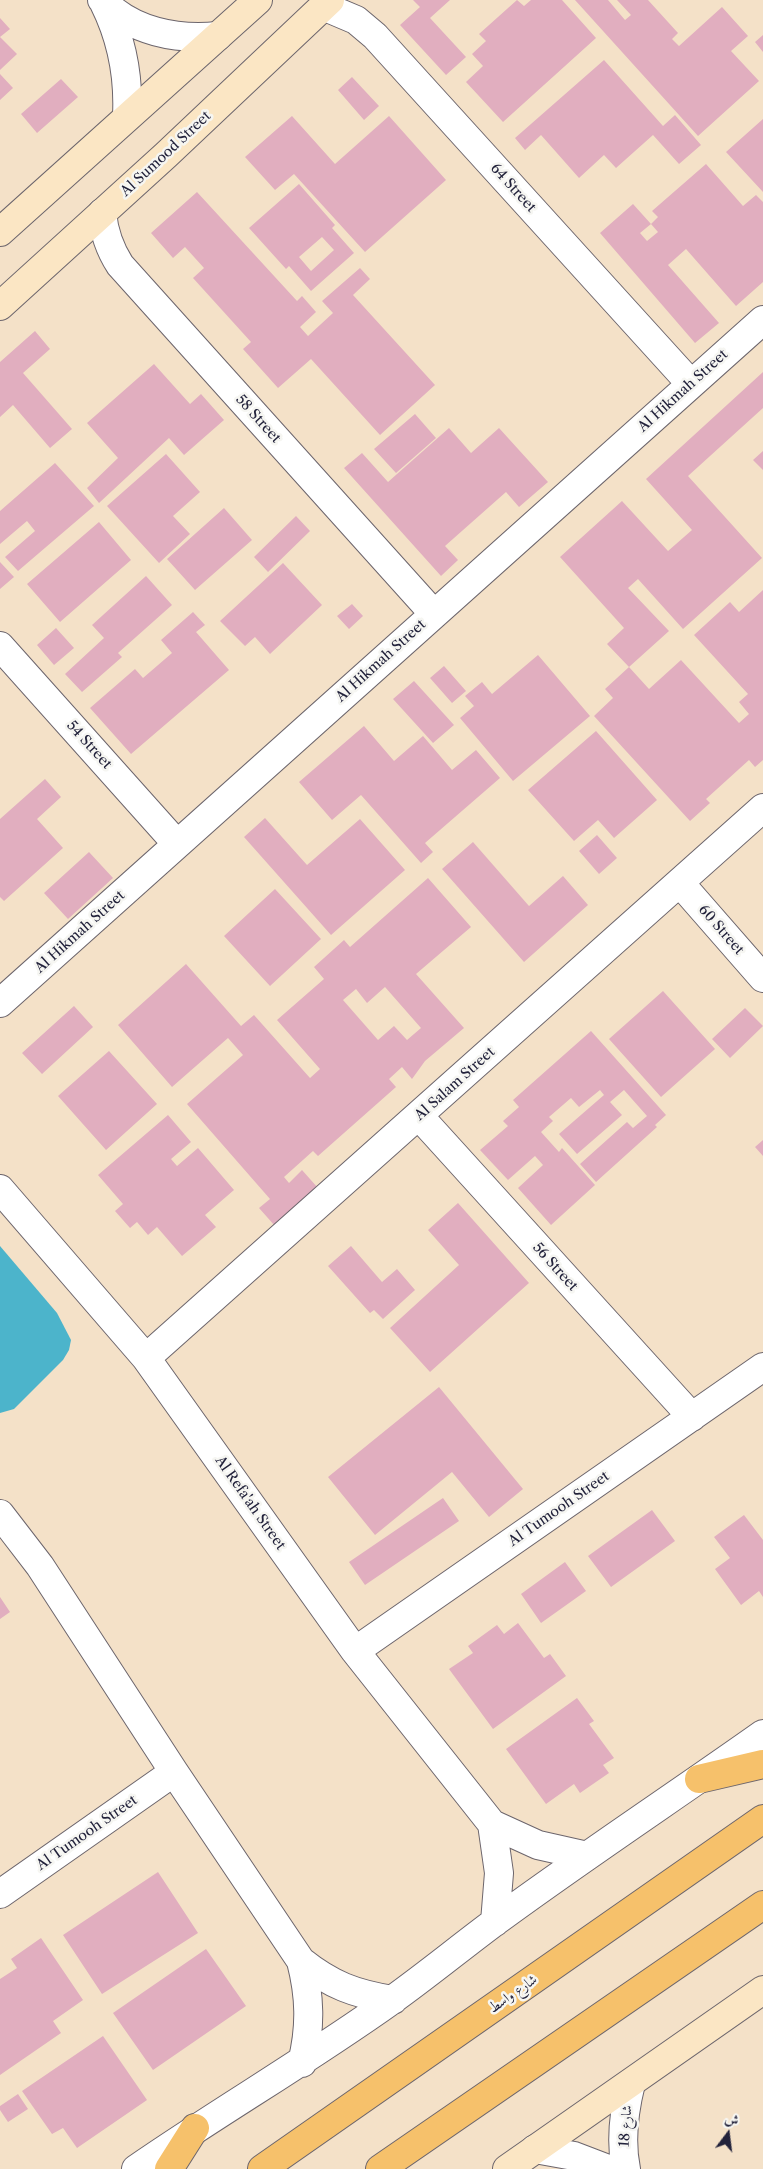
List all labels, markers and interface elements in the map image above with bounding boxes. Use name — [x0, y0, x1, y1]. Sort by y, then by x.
street label: Al Sumood Street — [117, 108, 215, 200]
street label: 64 Street — [487, 160, 539, 216]
street label: Al Hikmah Street — [635, 346, 731, 436]
street label: 58 Street — [232, 391, 284, 447]
street label: Al Hikmah Street — [333, 616, 429, 706]
street label: 54 Street — [63, 717, 115, 773]
street label: Al Hikmah Street — [32, 887, 128, 977]
street label: 60 Street — [695, 902, 747, 958]
street label: Al Salam Street — [411, 1044, 499, 1124]
street label: 56 Street — [529, 1239, 581, 1295]
street label: Al Refa'ah Street — [211, 1453, 289, 1553]
street label: Al Tumooh Street — [505, 1468, 613, 1550]
street label: Al Tumooh Street — [33, 1792, 141, 1874]
street label: شارع واسط — [486, 1971, 540, 2017]
street label: شارع 18 — [616, 2104, 636, 2148]
north arrow — [703, 2109, 753, 2159]
text: ش — [723, 2109, 741, 2130]

